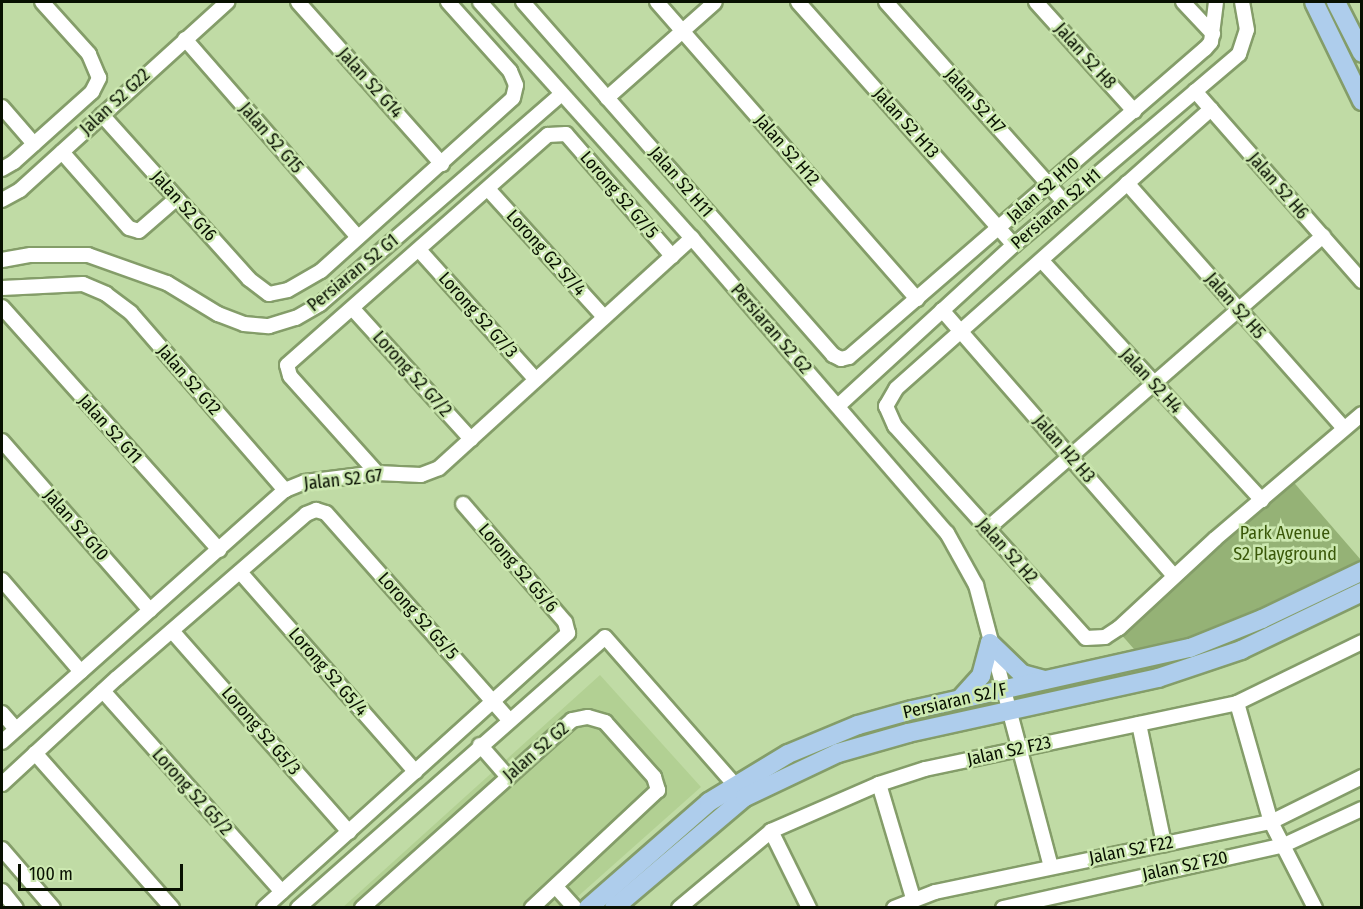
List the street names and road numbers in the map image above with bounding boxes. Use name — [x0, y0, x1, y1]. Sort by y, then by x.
street label: Jalan S2 H8 — [1050, 18, 1120, 94]
street label: Jalan S2 G14 — [333, 43, 407, 123]
street label: Jalan S2 G22 — [76, 64, 154, 140]
street label: Jalan S2 H7 — [940, 64, 1010, 138]
street label: Jalan S2 H13 — [869, 83, 943, 163]
street label: Jalan S2 G15 — [234, 98, 308, 178]
street label: Jalan S2 H12 — [750, 110, 824, 190]
street label: Jalan S2 H11 — [645, 142, 717, 222]
street label: Lorong S2 G7/5 — [575, 147, 663, 243]
street label: Jalan S2 H6 — [1243, 148, 1313, 224]
street label: Jalan S2 H10 — [1002, 153, 1084, 227]
street label: Persiaran S2 H1 — [1007, 164, 1105, 254]
street label: Jalan S2 G16 — [147, 166, 221, 246]
street label: Lorong G2 S7/4 — [502, 206, 590, 300]
street label: Persiaran S2 G1 — [303, 230, 403, 316]
street label: Lorong S2 G7/3 — [434, 268, 522, 362]
street label: Jalan S2 H5 — [1200, 268, 1270, 344]
street label: Persiaran S2 G2 — [726, 280, 816, 378]
street label: Lorong S2 G7/2 — [368, 327, 456, 421]
street label: Jalan S2 G12 — [153, 340, 225, 420]
street label: Jalan S2 H4 — [1115, 344, 1187, 418]
street label: Jalan S2 G11 — [73, 390, 147, 468]
street label: Jalan H2 H3 — [1029, 411, 1099, 487]
street label: Jalan S2 G7 — [303, 465, 383, 495]
street label: Jalan S2 G10 — [39, 485, 113, 565]
street label: Jalan S2 H2 — [972, 514, 1042, 588]
street label: Lorong S2 G5/6 — [474, 519, 562, 617]
street label: Lorong S2 G5/5 — [373, 568, 463, 664]
street label: Lorong S2 G5/4 — [284, 623, 372, 721]
street label: Persiaran S2/F — [901, 679, 1009, 723]
street label: Lorong S2 G5/3 — [217, 683, 305, 779]
street label: Jalan S2 G2 — [499, 718, 573, 786]
street label: Jalan S2 F23 — [965, 732, 1053, 770]
street label: Lorong S2 G5/2 — [147, 744, 237, 840]
street label: Jalan S2 F22 — [1087, 831, 1175, 869]
street label: Jalan S2 F20 — [1140, 846, 1230, 886]

